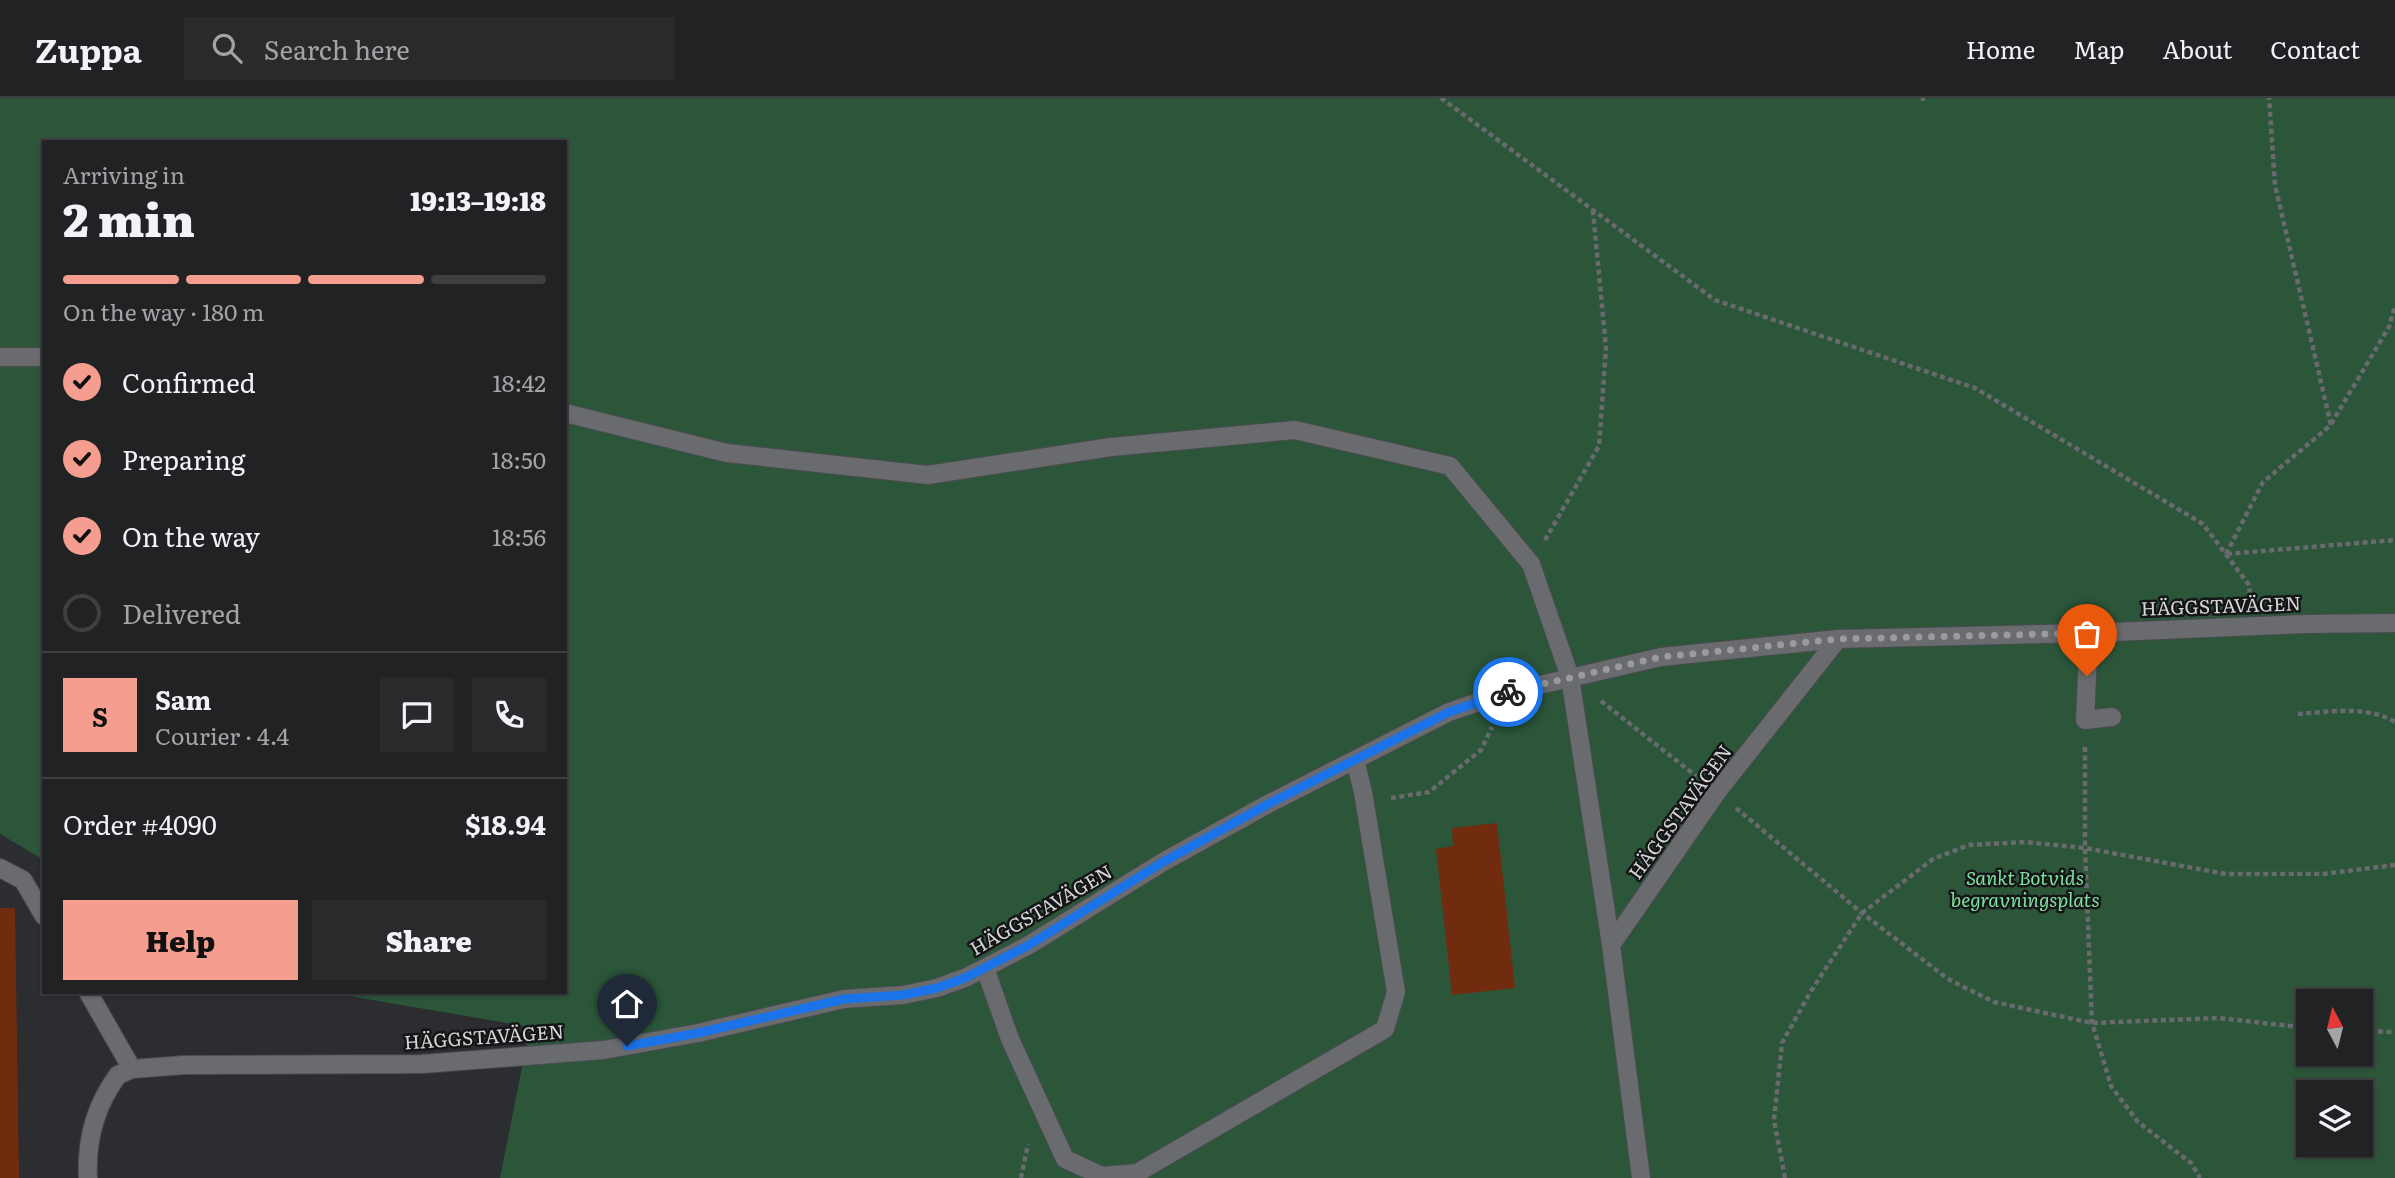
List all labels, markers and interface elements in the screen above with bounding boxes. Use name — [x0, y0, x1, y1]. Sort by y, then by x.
search box — [184, 17, 674, 80]
text: Zuppa — [35, 24, 142, 73]
icon: search — [208, 29, 246, 67]
text: Search here — [264, 29, 410, 68]
text: Home — [1966, 31, 2035, 66]
text: Map — [2073, 31, 2124, 66]
text: About — [2162, 31, 2232, 66]
text: Contact — [2270, 31, 2360, 66]
text: Arriving in — [63, 157, 185, 191]
text: 19:13–19:18 — [410, 180, 546, 219]
text: 2 min — [63, 183, 195, 251]
text: On the way · 180 m — [63, 294, 264, 328]
text: Confirmed — [122, 362, 256, 401]
icon: check — [63, 363, 101, 401]
text: 18:42 — [492, 365, 546, 399]
text: Preparing — [122, 439, 245, 478]
icon: check — [63, 440, 101, 478]
text: 18:50 — [491, 442, 546, 476]
text: On the way — [122, 516, 260, 555]
icon: check — [63, 517, 101, 555]
text: 18:56 — [492, 519, 546, 553]
street label: HÄGGSTAVÄGEN — [2140, 588, 2302, 622]
text: Delivered — [122, 593, 241, 632]
pin — [2057, 604, 2117, 676]
icon: bag — [2068, 615, 2106, 653]
courier — [1473, 657, 1543, 727]
icon: bike — [1489, 673, 1527, 711]
button: chat — [380, 678, 454, 752]
button: phone — [472, 678, 546, 752]
text: Sam — [155, 679, 211, 718]
text: S — [92, 696, 108, 735]
text: Courier · 4.4 — [155, 718, 289, 752]
street label: HÄGGSTAVÄGEN — [1621, 738, 1738, 885]
text: Order #4090 — [63, 804, 217, 843]
text: $18.94 — [465, 804, 546, 843]
street label: HÄGGSTAVÄGEN — [964, 857, 1117, 961]
park label: Sankt Botvids begravningsplats — [1950, 863, 2100, 913]
button: Help — [63, 900, 298, 980]
button: Share — [312, 900, 546, 980]
pin — [597, 974, 657, 1046]
icon: home — [608, 985, 646, 1023]
north arrow — [2296, 989, 2373, 1066]
map controls — [2296, 989, 2373, 1157]
street label: HÄGGSTAVÄGEN — [403, 1016, 565, 1056]
button: layers — [2296, 1080, 2373, 1157]

